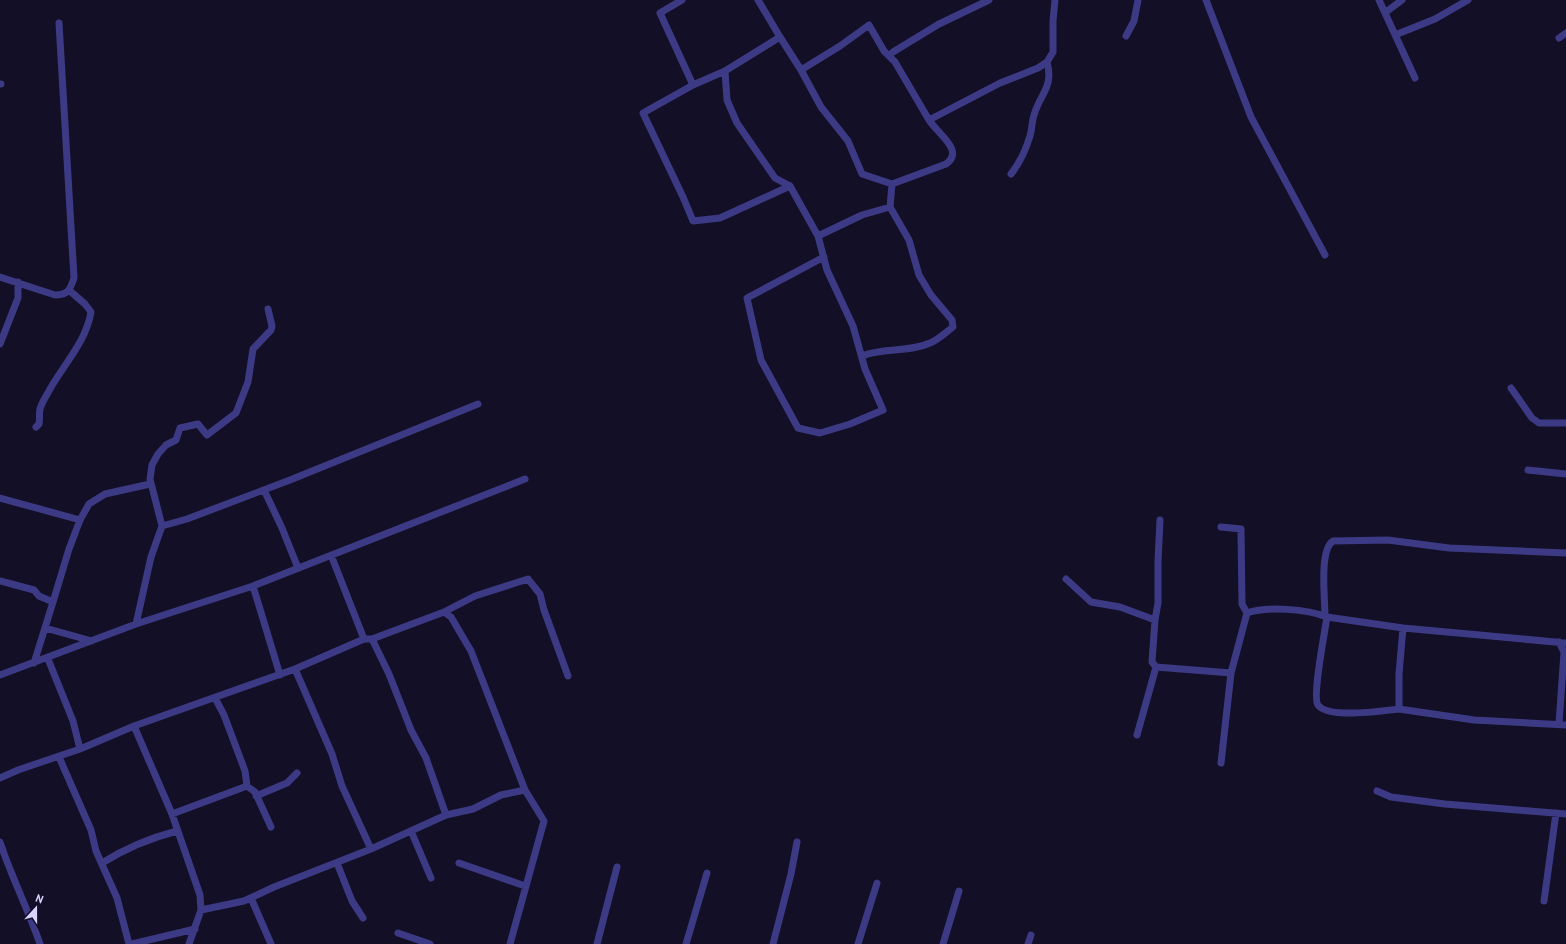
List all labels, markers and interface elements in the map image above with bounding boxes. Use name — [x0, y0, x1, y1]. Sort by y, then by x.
north arrow — [16, 888, 56, 928]
text: N — [34, 891, 45, 906]

